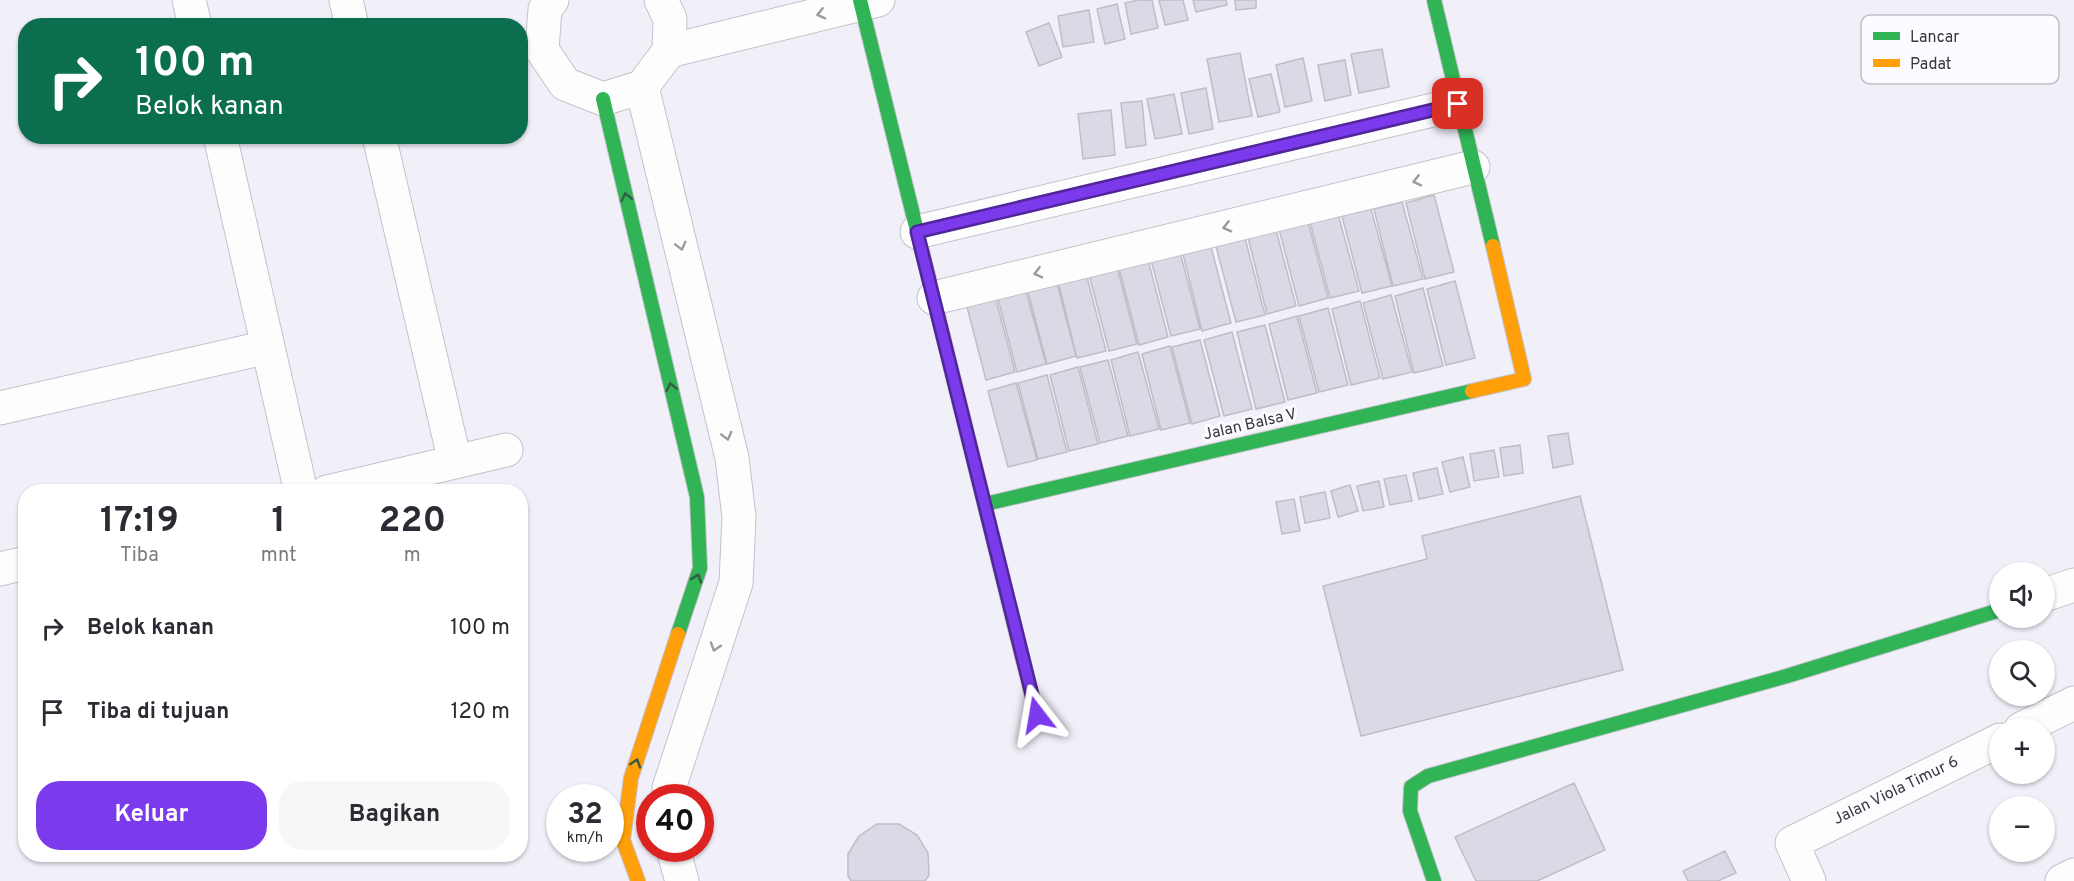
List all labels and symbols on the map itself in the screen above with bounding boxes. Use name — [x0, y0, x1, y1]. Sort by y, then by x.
one-way arrow — [817, 6, 827, 19]
legend — [1861, 15, 2059, 84]
text: Lancar — [1910, 28, 1960, 48]
text: Padat — [1910, 55, 1952, 75]
pin — [1432, 78, 1483, 129]
one-way arrow — [1412, 174, 1422, 187]
one-way arrow — [621, 192, 634, 202]
one-way arrow — [1222, 220, 1232, 233]
one-way arrow — [673, 241, 686, 251]
one-way arrow — [1033, 266, 1043, 279]
one-way arrow — [666, 382, 679, 392]
street label: Jalan Balsa V — [1201, 405, 1299, 445]
one-way arrow — [719, 431, 732, 441]
one-way arrow — [690, 573, 702, 584]
one-way arrow — [710, 641, 722, 652]
position arrow — [1005, 683, 1069, 747]
street label: Jalan Viola Timur 6 — [1830, 752, 1962, 830]
one-way arrow — [629, 758, 641, 769]
speed limit sign: 40 — [636, 784, 714, 862]

